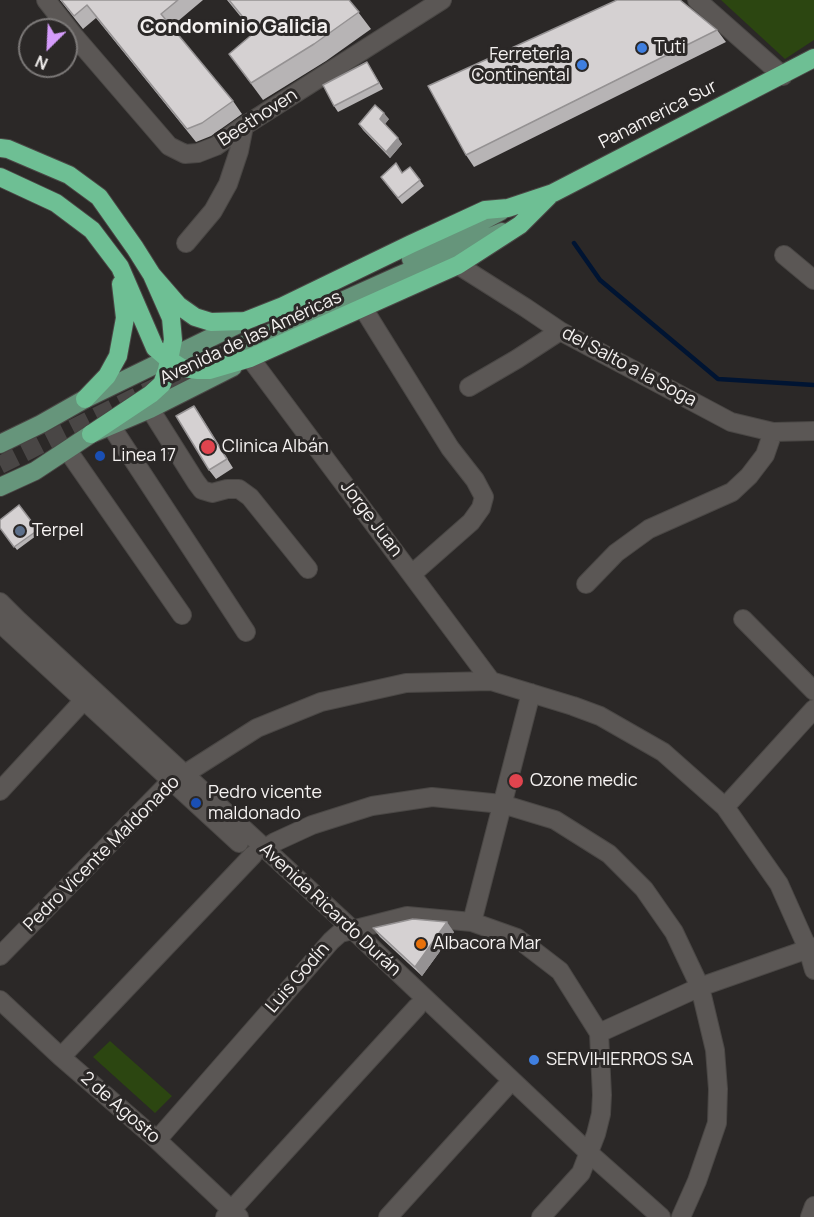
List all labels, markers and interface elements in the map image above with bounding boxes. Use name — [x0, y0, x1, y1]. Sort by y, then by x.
district label: Condominio Galicia — [140, 15, 328, 39]
north arrow — [18, 18, 78, 78]
place label: Tuti — [654, 37, 686, 59]
marker: Tuti — [635, 41, 649, 55]
place label: Ferreteria Continental — [471, 44, 570, 86]
text: N — [32, 50, 51, 75]
marker: Ferreteria Continental — [575, 58, 589, 72]
street label: Panamerica Sur — [595, 76, 721, 154]
street label: Beethoven — [214, 84, 302, 152]
street label: Avenida de las Américas — [157, 286, 345, 390]
street label: del Salto a la Soga — [558, 322, 700, 412]
place label: Clinica Albán — [222, 436, 329, 458]
marker: Clinica Albán — [199, 438, 217, 456]
place label: Linea 17 — [112, 445, 176, 467]
marker: Linea 17 — [93, 449, 107, 463]
street label: Jorge Juan — [335, 477, 407, 561]
place label: Terpel — [32, 520, 84, 542]
marker: Terpel — [13, 524, 27, 538]
place label: Ozone medic — [530, 770, 638, 792]
street label: Pedro Vicente Maldonado — [20, 772, 184, 936]
marker: Ozone medic — [507, 772, 525, 790]
place label: Pedro vicente maldonado — [208, 782, 322, 824]
marker: Pedro vicente maldonado — [189, 796, 203, 810]
street label: Avenida Ricardo Durán — [255, 839, 405, 981]
place label: Albacora Mar — [433, 933, 541, 955]
marker: Albacora Mar — [414, 937, 428, 951]
street label: Luis Godín — [262, 938, 334, 1018]
place label: SERVIHIERROS SA — [546, 1049, 693, 1071]
marker: SERVIHIERROS SA — [527, 1053, 541, 1067]
street label: 2 de Agosto — [76, 1068, 164, 1148]

